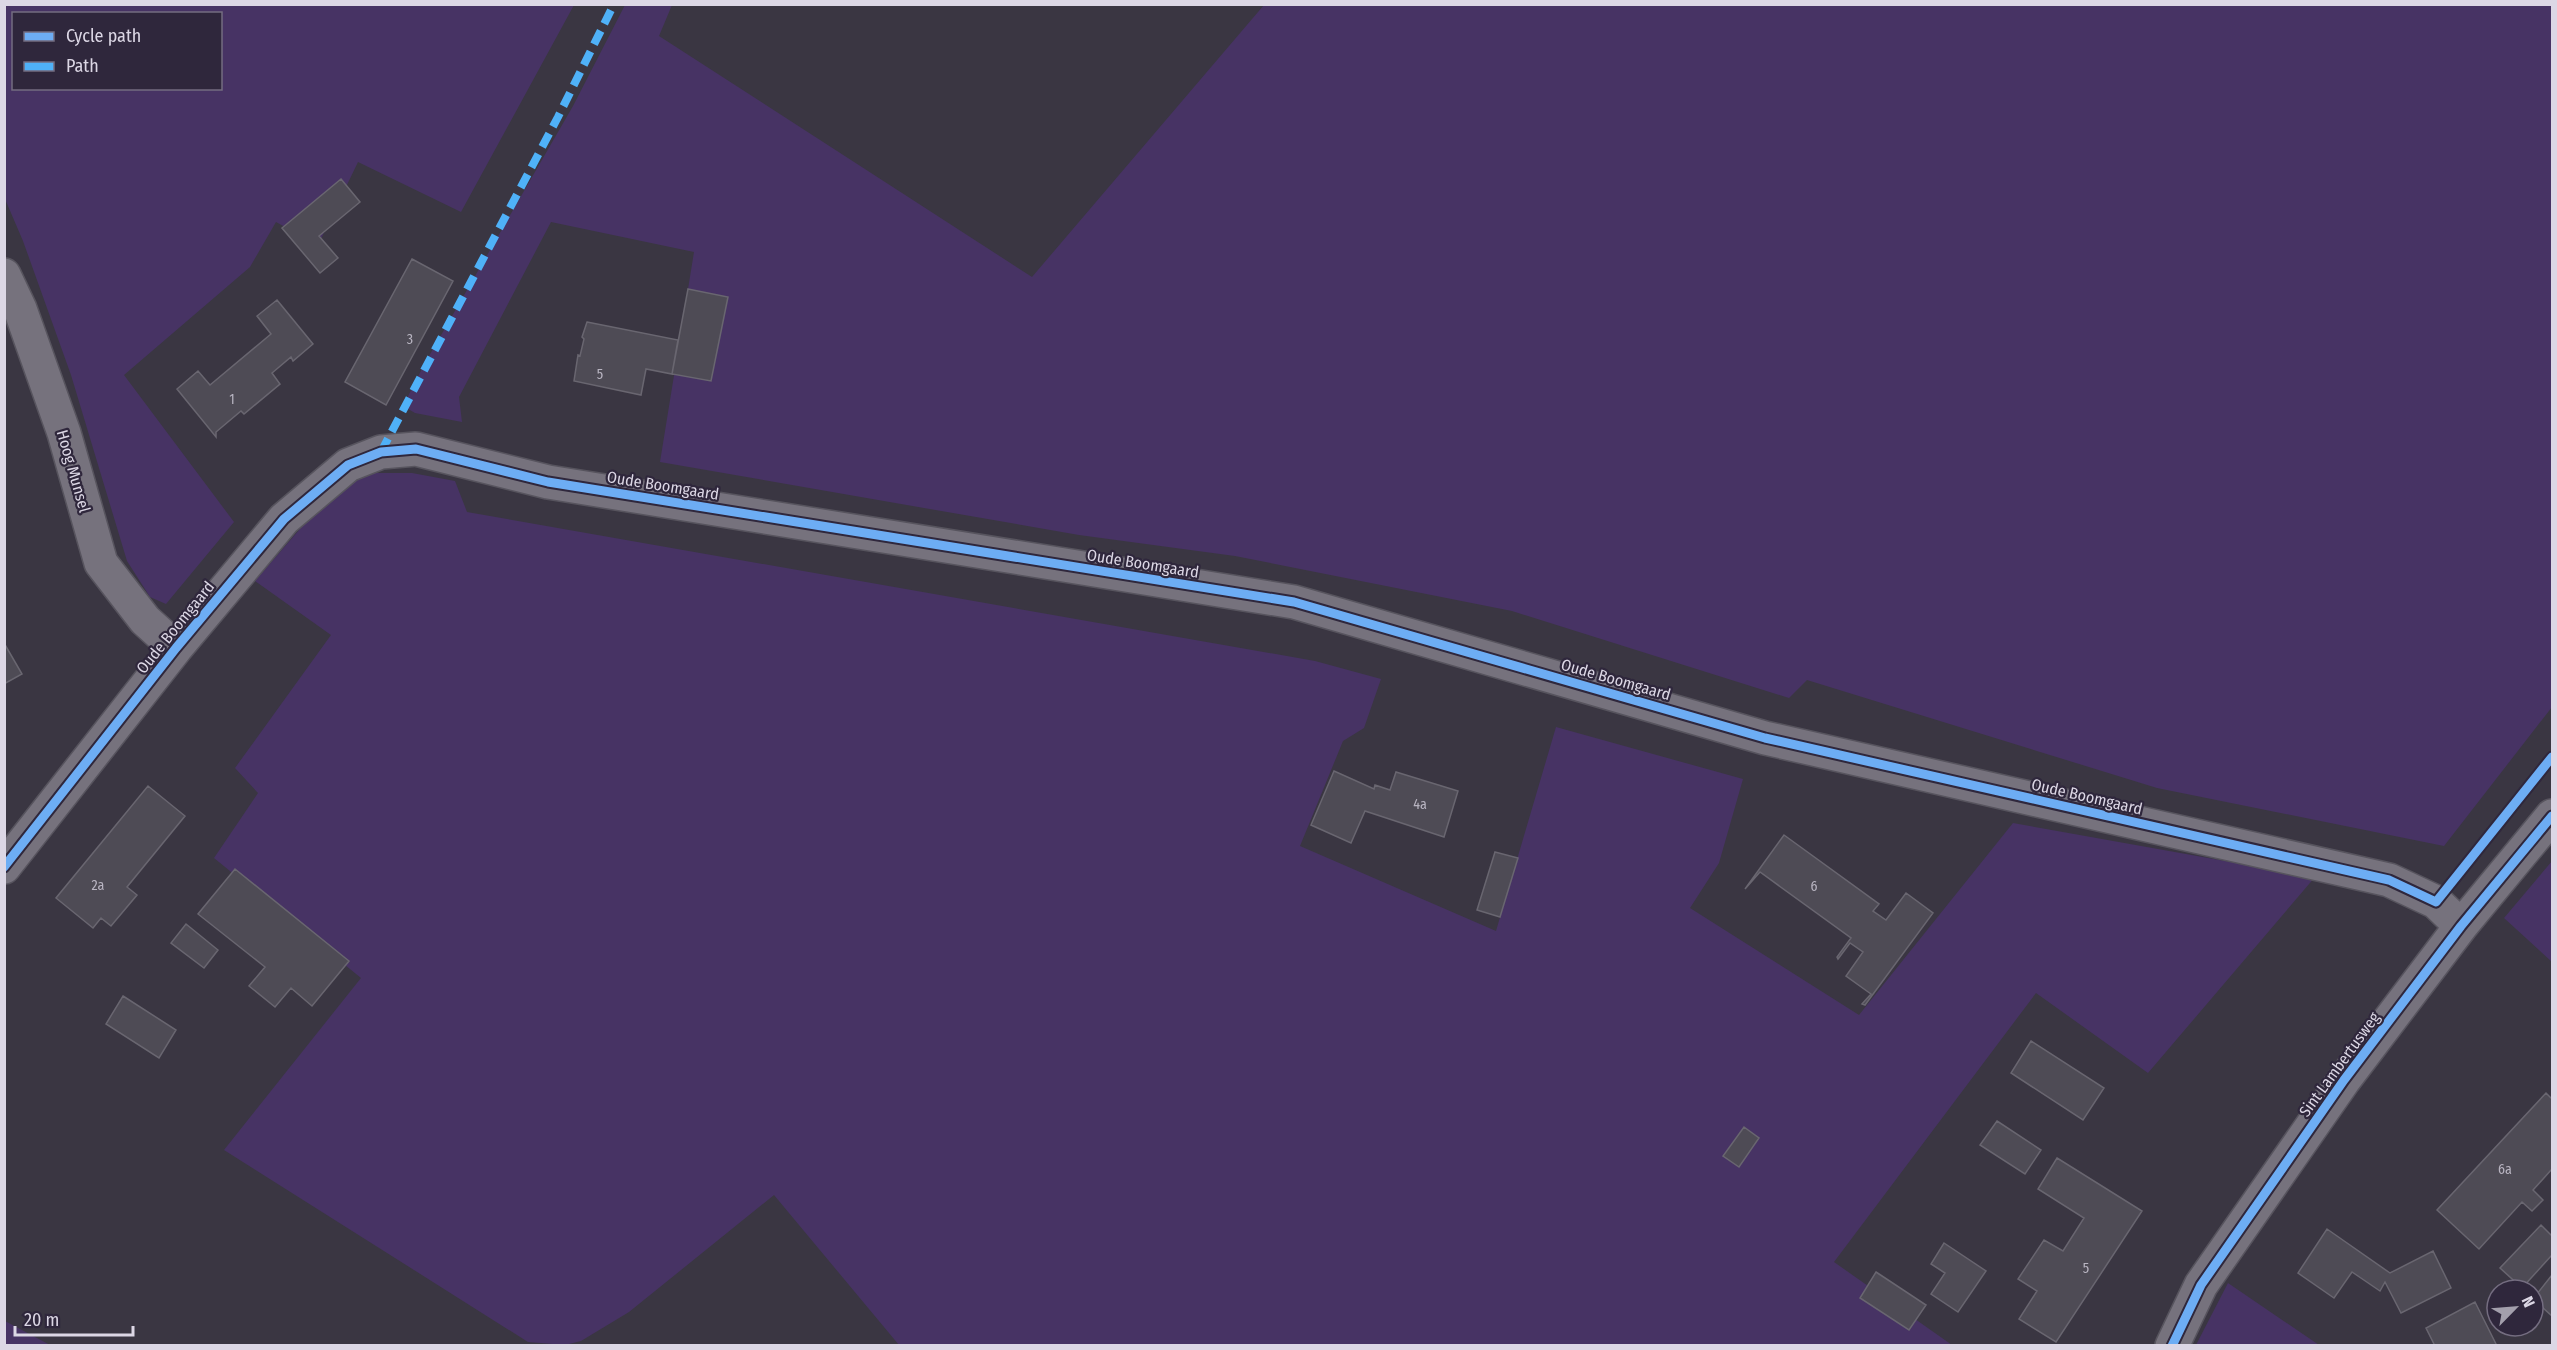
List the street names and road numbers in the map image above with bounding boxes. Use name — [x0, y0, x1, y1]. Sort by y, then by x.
street label: Hoog Munsel — [53, 428, 94, 515]
street label: Oude Boomgaard — [606, 467, 720, 504]
street label: Oude Boomgaard — [1086, 545, 1200, 582]
street label: Oude Boomgaard — [132, 577, 218, 677]
street label: Oude Boomgaard — [1559, 655, 1673, 704]
street label: Oude Boomgaard — [2030, 775, 2144, 818]
street label: Sint Lambertusweg — [2295, 1008, 2384, 1120]

